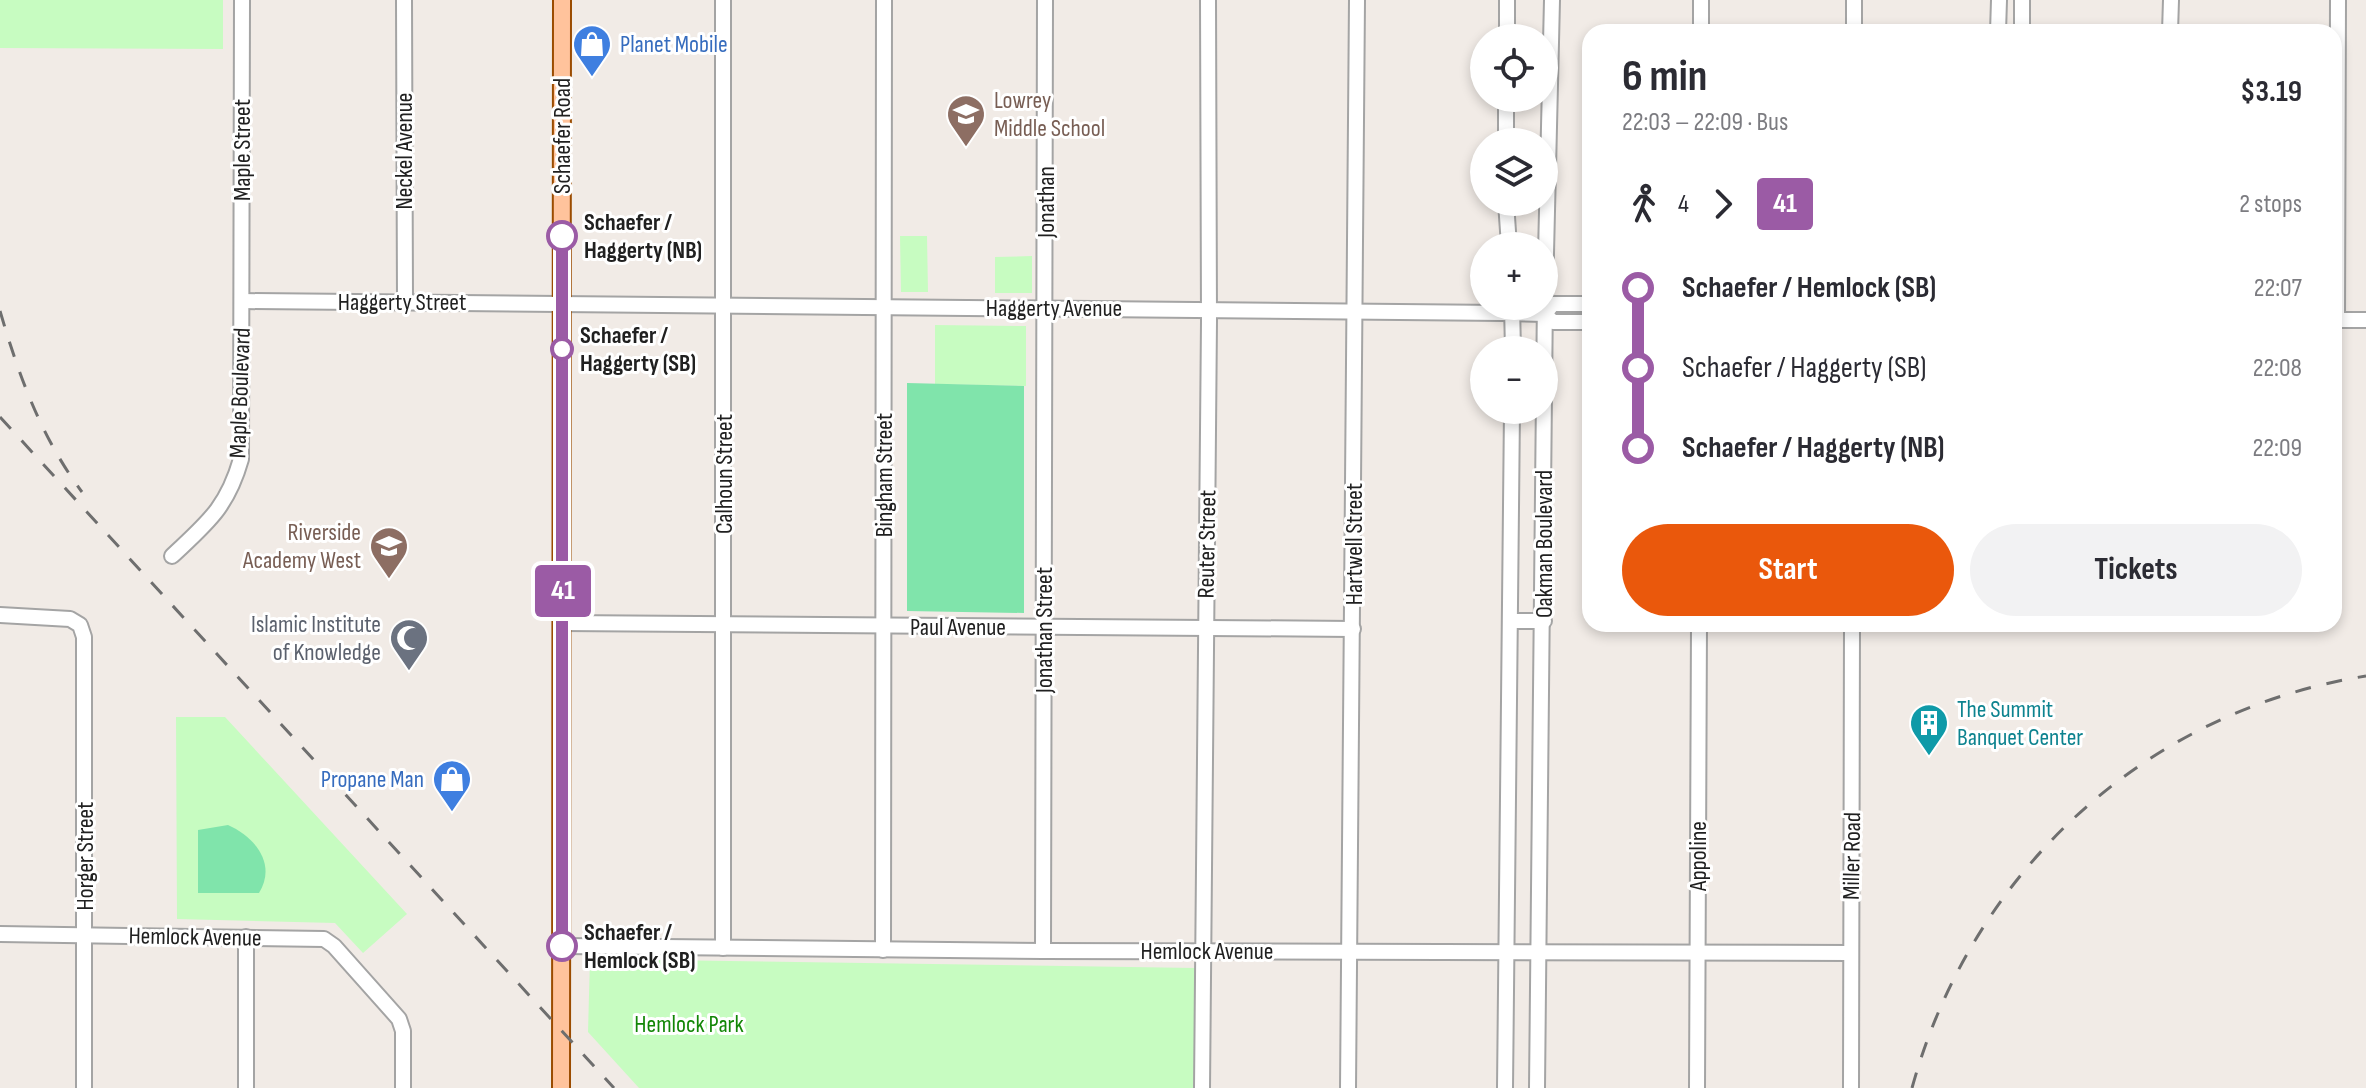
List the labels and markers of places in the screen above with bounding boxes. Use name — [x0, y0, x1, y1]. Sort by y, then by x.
shop icon: Planet Mobile — [571, 23, 613, 78]
place label: Planet Mobile — [620, 30, 728, 59]
place label: Lowrey Middle School — [994, 86, 1105, 143]
school or university icon: Lowrey Middle School — [945, 93, 987, 148]
place label: Schaefer / Haggerty (NB) — [584, 208, 702, 265]
marker: Schaefer / Haggerty (NB) — [547, 221, 577, 251]
place label: Schaefer / Haggerty (SB) — [580, 321, 696, 378]
marker: Schaefer / Haggerty (SB) — [551, 338, 573, 360]
place label: Riverside Academy West — [242, 518, 361, 575]
school or university icon: Riverside Academy West — [368, 525, 410, 580]
place label: Islamic Institute of Knowledge — [251, 610, 381, 667]
mosque icon: Islamic Institute of Knowledge — [388, 617, 430, 672]
place label: The Summit Banquet Center — [1957, 695, 2083, 752]
building icon: The Summit Banquet Center — [1908, 702, 1950, 757]
shop icon: Propane Man — [431, 758, 473, 813]
place label: Propane Man — [321, 765, 424, 794]
place label: Schaefer / Hemlock (SB) — [584, 918, 696, 975]
marker: Schaefer / Hemlock (SB) — [547, 931, 577, 961]

